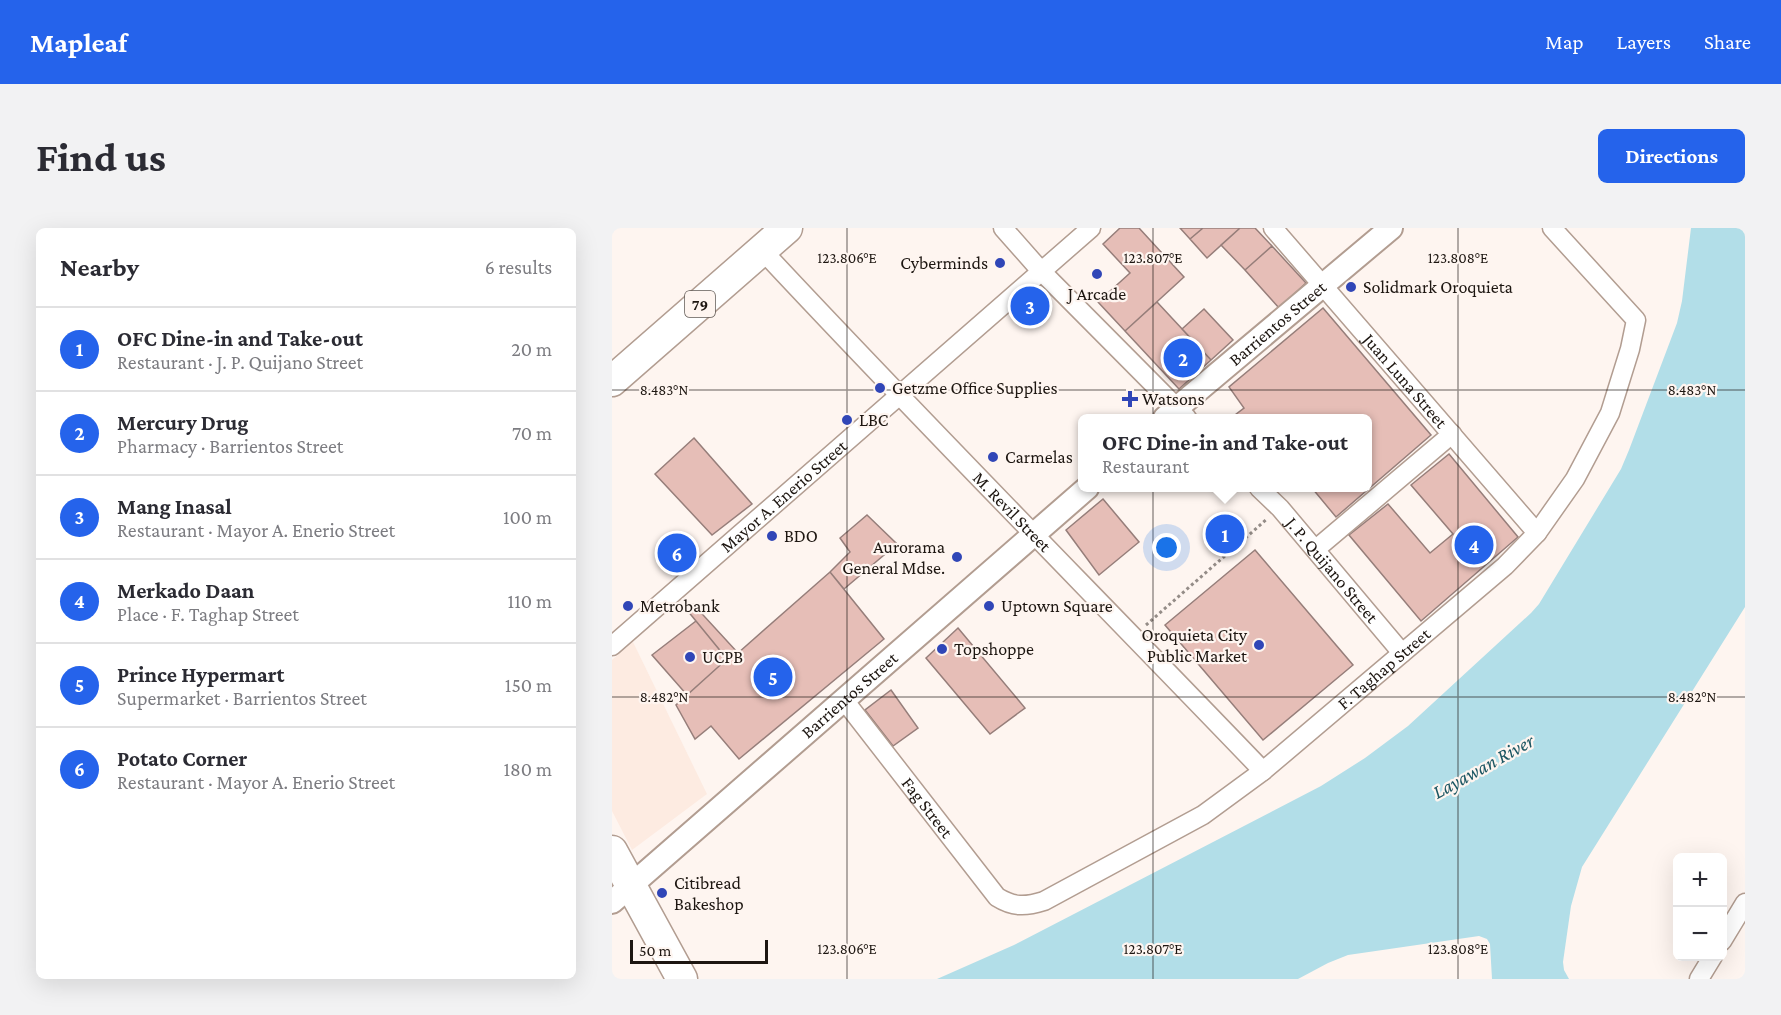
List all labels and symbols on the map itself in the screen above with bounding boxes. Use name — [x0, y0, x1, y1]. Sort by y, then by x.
text: 123.806°E — [817, 250, 877, 266]
text: 123.807°E — [1124, 250, 1183, 266]
text: 123.808°E — [1428, 250, 1488, 266]
place label: Cyberminds — [900, 253, 988, 273]
marker: Cyberminds — [993, 256, 1007, 270]
marker: J Arcade — [1090, 267, 1104, 281]
street label: Barrientos Street — [1225, 276, 1331, 370]
place label: Solidmark Oroquieta — [1363, 277, 1513, 297]
marker: Solidmark Oroquieta — [1344, 280, 1358, 294]
pin: 3 — [1010, 284, 1050, 328]
place label: J Arcade — [1066, 284, 1126, 304]
road number: 79 — [685, 291, 715, 317]
street label: Juan Luna Street — [1358, 328, 1452, 433]
pin: 2 — [1164, 336, 1202, 380]
place label: Getzme Office Supplies — [892, 378, 1057, 398]
marker: Getzme Office Supplies — [873, 381, 887, 395]
text: 8.483°N — [640, 382, 688, 398]
text: 8.483°N — [1668, 382, 1716, 398]
place label: Watsons — [1142, 389, 1205, 409]
marker: Watsons — [1123, 392, 1137, 406]
place label: LBC — [859, 410, 889, 430]
marker: LBC — [840, 413, 854, 427]
street label: Mayor A. Enerio Street — [717, 435, 852, 557]
place label: Carmelas — [1005, 447, 1073, 467]
marker: Carmelas — [986, 450, 1000, 464]
street label: M. Revil Street — [969, 468, 1056, 557]
street label: J. P. Quijano Street — [1281, 511, 1383, 628]
pin: 1 — [1206, 512, 1244, 556]
pin: 4 — [1454, 522, 1494, 568]
place label: BDO — [784, 526, 818, 546]
marker: BDO — [765, 529, 779, 543]
pin: 6 — [658, 530, 696, 576]
your location — [1152, 533, 1181, 562]
place label: Aurorama General Mdse. — [842, 537, 945, 578]
marker: Aurorama General Mdse. — [950, 550, 964, 564]
place label: Metrobank — [640, 596, 720, 616]
place label: Uptown Square — [1001, 596, 1113, 616]
marker: Metrobank — [621, 599, 635, 613]
marker: Uptown Square — [982, 599, 996, 613]
street label: F. Taghap Street — [1333, 623, 1435, 714]
place label: Oroquieta City Public Market — [1142, 625, 1248, 666]
marker: Oroquieta City Public Market — [1252, 638, 1266, 652]
place label: Topshoppe — [954, 639, 1034, 659]
marker: Topshoppe — [935, 642, 949, 656]
place label: UCPB — [702, 647, 743, 667]
street label: Barrientos Street — [797, 647, 902, 742]
marker: UCPB — [683, 650, 697, 664]
pin: 5 — [754, 654, 792, 700]
text: 8.482°N — [640, 689, 688, 705]
text: 8.482°N — [1668, 689, 1716, 705]
water label: Layawan River — [1429, 729, 1539, 804]
street label: Fag Street — [898, 773, 958, 842]
place label: Citibread Bakeshop — [674, 873, 744, 914]
marker: Citibread Bakeshop — [655, 886, 669, 900]
scale bar — [630, 937, 768, 964]
text: 123.806°E — [817, 941, 877, 957]
text: 123.807°E — [1124, 941, 1183, 957]
text: 123.808°E — [1428, 941, 1488, 957]

